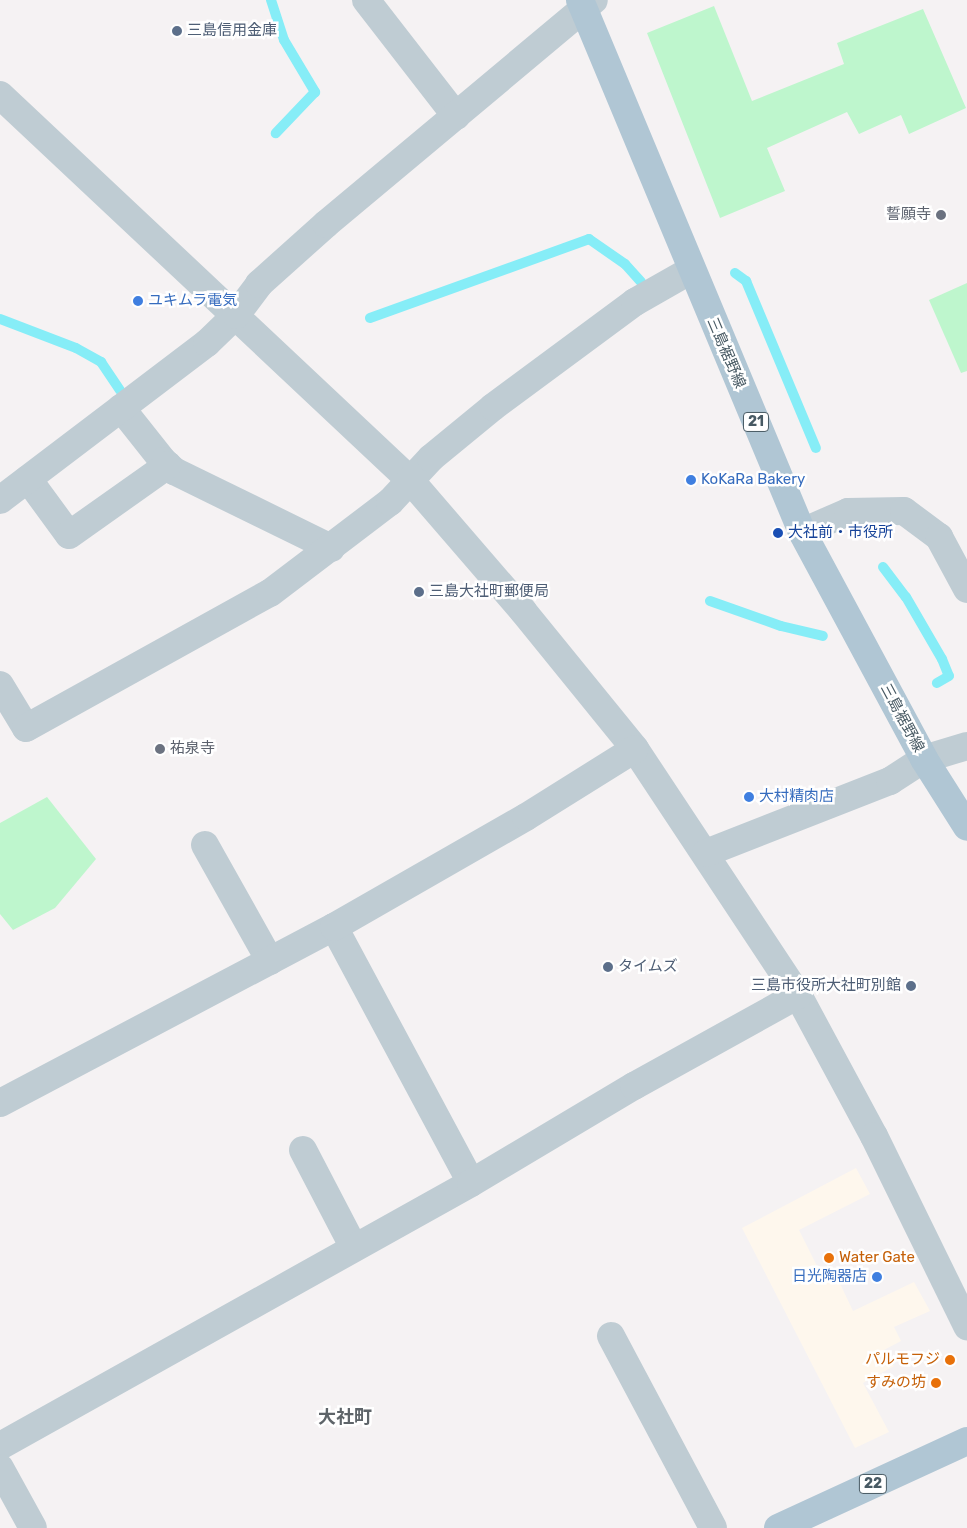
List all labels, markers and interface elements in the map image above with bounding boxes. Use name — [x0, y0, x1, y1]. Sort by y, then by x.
place label: 三島信用金庫 — [187, 22, 277, 40]
marker: 三島信用金庫 — [171, 25, 183, 37]
place label: 誓願寺 — [886, 206, 931, 224]
marker: 誓願寺 — [935, 209, 947, 221]
place label: ユキムラ電気 — [148, 292, 238, 310]
marker: ユキムラ電気 — [132, 295, 144, 307]
street label: 三島裾野線 — [703, 315, 749, 391]
road number: 21 — [742, 411, 770, 434]
place label: KoKaRa Bakery — [701, 471, 805, 489]
marker: KoKaRa Bakery — [685, 474, 697, 486]
place label: 大社前・市役所 — [788, 524, 893, 542]
marker: 大社前・市役所 — [772, 527, 784, 539]
place label: 三島大社町郵便局 — [429, 583, 549, 601]
marker: 三島大社町郵便局 — [413, 586, 425, 598]
street label: 三島裾野線 — [876, 681, 928, 755]
place label: 祐泉寺 — [170, 740, 215, 758]
marker: 祐泉寺 — [154, 743, 166, 755]
place label: 大村精肉店 — [759, 788, 834, 806]
marker: 大村精肉店 — [743, 791, 755, 803]
place label: タイムズ — [618, 958, 678, 976]
marker: タイムズ — [602, 961, 614, 973]
place label: 三島市役所大社町別館 — [751, 977, 901, 995]
marker: 三島市役所大社町別館 — [905, 980, 917, 992]
place label: Water Gate — [839, 1249, 915, 1267]
marker: Water Gate — [823, 1252, 835, 1264]
place label: 日光陶器店 — [792, 1268, 867, 1286]
marker: 日光陶器店 — [871, 1271, 883, 1283]
place label: パルモフジ — [865, 1351, 940, 1369]
marker: パルモフジ — [944, 1354, 956, 1366]
place label: すみの坊 — [866, 1374, 926, 1392]
marker: すみの坊 — [930, 1377, 942, 1389]
district label: 大社町 — [318, 1406, 372, 1428]
road number: 22 — [858, 1472, 888, 1496]

